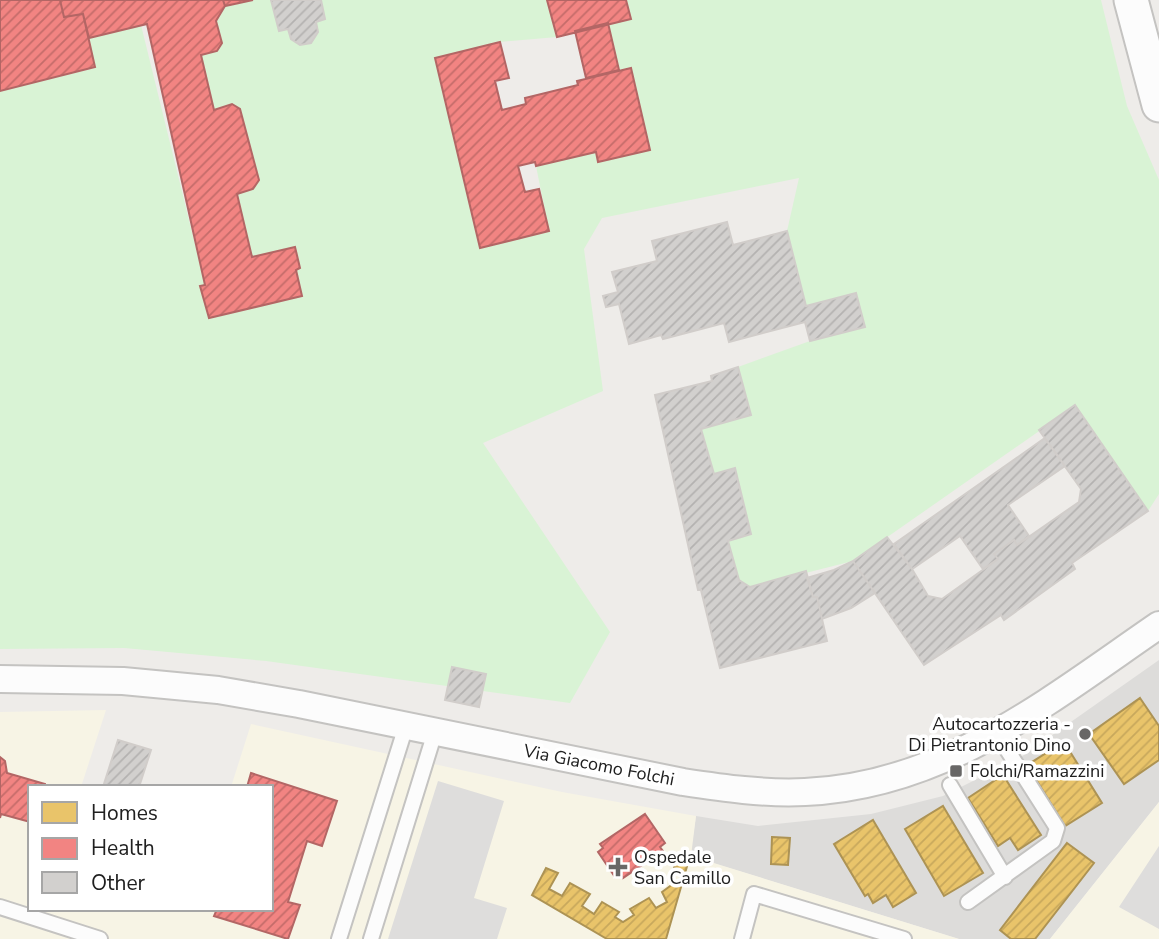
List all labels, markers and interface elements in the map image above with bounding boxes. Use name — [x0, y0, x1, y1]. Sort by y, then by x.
place label: Autocartozzeria - Di Pietrantonio Dino — [908, 712, 1071, 757]
marker: Autocartozzeria - Di Pietrantonio Dino — [1077, 726, 1093, 742]
street label: Via Giacomo Folchi — [521, 738, 676, 791]
place label: Folchi/Ramazzini — [970, 759, 1104, 783]
marker: Folchi/Ramazzini — [948, 763, 964, 779]
legend — [28, 785, 273, 911]
text: Homes — [91, 799, 158, 827]
text: Health — [91, 834, 155, 862]
place label: Ospedale San Camillo — [634, 845, 731, 890]
marker: Ospedale San Camillo — [608, 857, 628, 877]
text: Other — [91, 869, 146, 897]

